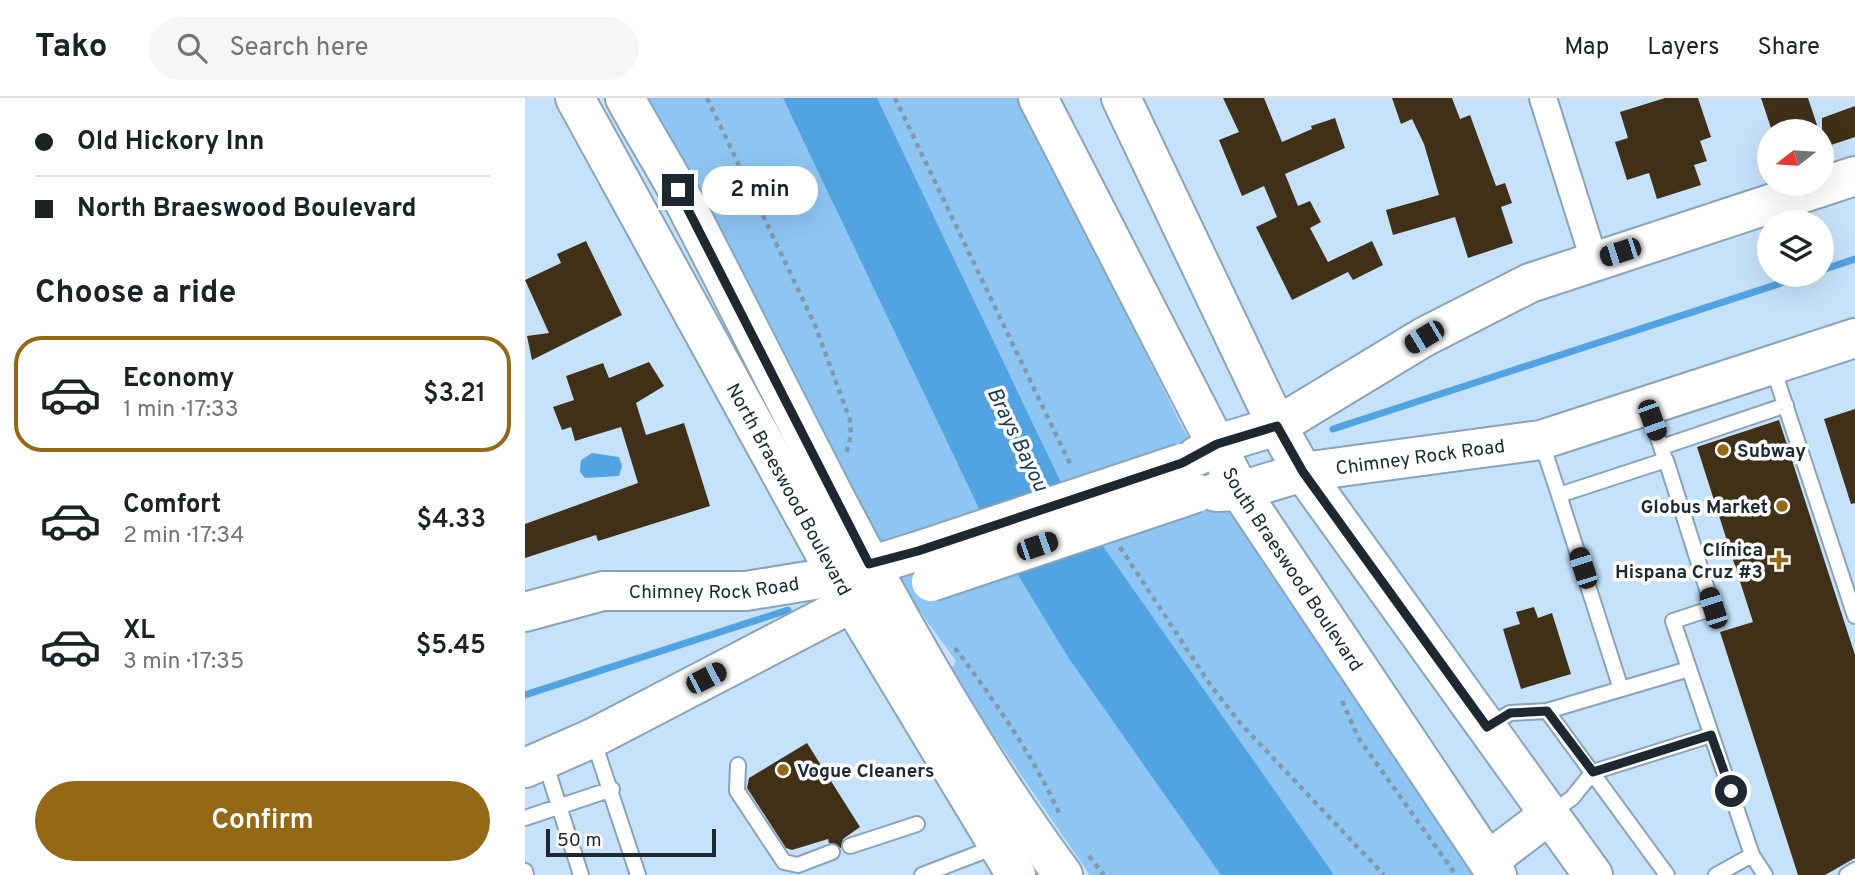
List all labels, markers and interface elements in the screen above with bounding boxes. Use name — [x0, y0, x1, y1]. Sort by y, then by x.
search box — [149, 17, 639, 80]
text: Tako — [35, 27, 107, 69]
icon: search — [173, 29, 211, 67]
text: Search here — [229, 32, 368, 65]
text: Map — [1564, 33, 1609, 63]
text: Layers — [1647, 33, 1719, 63]
text: Share — [1757, 33, 1820, 63]
north arrow — [1757, 119, 1834, 196]
map controls — [1757, 119, 1834, 287]
text: Old Hickory Inn — [77, 126, 264, 159]
callout: 2 min — [703, 166, 818, 214]
route end — [662, 174, 694, 206]
text: 2 min — [730, 176, 790, 205]
text: North Braeswood Boulevard — [77, 193, 416, 226]
button: layers — [1757, 210, 1834, 287]
car — [1597, 236, 1644, 268]
text: Choose a ride — [35, 274, 236, 314]
car — [1401, 317, 1448, 357]
icon: car — [39, 363, 102, 426]
text: Economy — [123, 363, 234, 396]
text: $3.21 — [423, 378, 486, 411]
street label: North Braeswood Boulevard — [720, 380, 856, 600]
water label: Brays Bayou — [980, 383, 1054, 497]
text: 1 min · 17:33 — [123, 396, 239, 425]
car — [1635, 397, 1670, 443]
street label: Chimney Rock Road — [1334, 435, 1507, 482]
place label: Subway — [1737, 440, 1806, 464]
marker: Subway — [1715, 442, 1731, 458]
street label: South Braeswood Boulevard — [1216, 464, 1367, 676]
icon: car — [39, 489, 102, 552]
text: Comfort — [123, 489, 221, 522]
place label: Globus Market — [1640, 496, 1768, 520]
marker: Globus Market — [1774, 498, 1790, 514]
text: $4.33 — [417, 504, 486, 537]
text: 2 min · 17:34 — [123, 522, 244, 551]
car — [1014, 529, 1061, 563]
place label: Clínica Hispana Cruz #3 — [1615, 539, 1763, 585]
car — [1567, 545, 1600, 591]
marker: Clínica Hispana Cruz #3 — [1769, 550, 1789, 570]
street label: Chimney Rock Road — [629, 573, 801, 606]
car — [1697, 585, 1730, 631]
icon: car — [39, 615, 102, 678]
text: XL — [123, 615, 155, 648]
text: $5.45 — [416, 630, 486, 663]
text: 3 min · 17:35 — [123, 648, 244, 677]
car — [683, 659, 730, 697]
place label: Vogue Cleaners — [797, 760, 934, 784]
marker: Vogue Cleaners — [775, 762, 791, 778]
route start — [1715, 775, 1747, 807]
button: Confirm — [35, 781, 490, 861]
scale bar — [546, 826, 716, 858]
text: 50 m — [557, 829, 602, 853]

